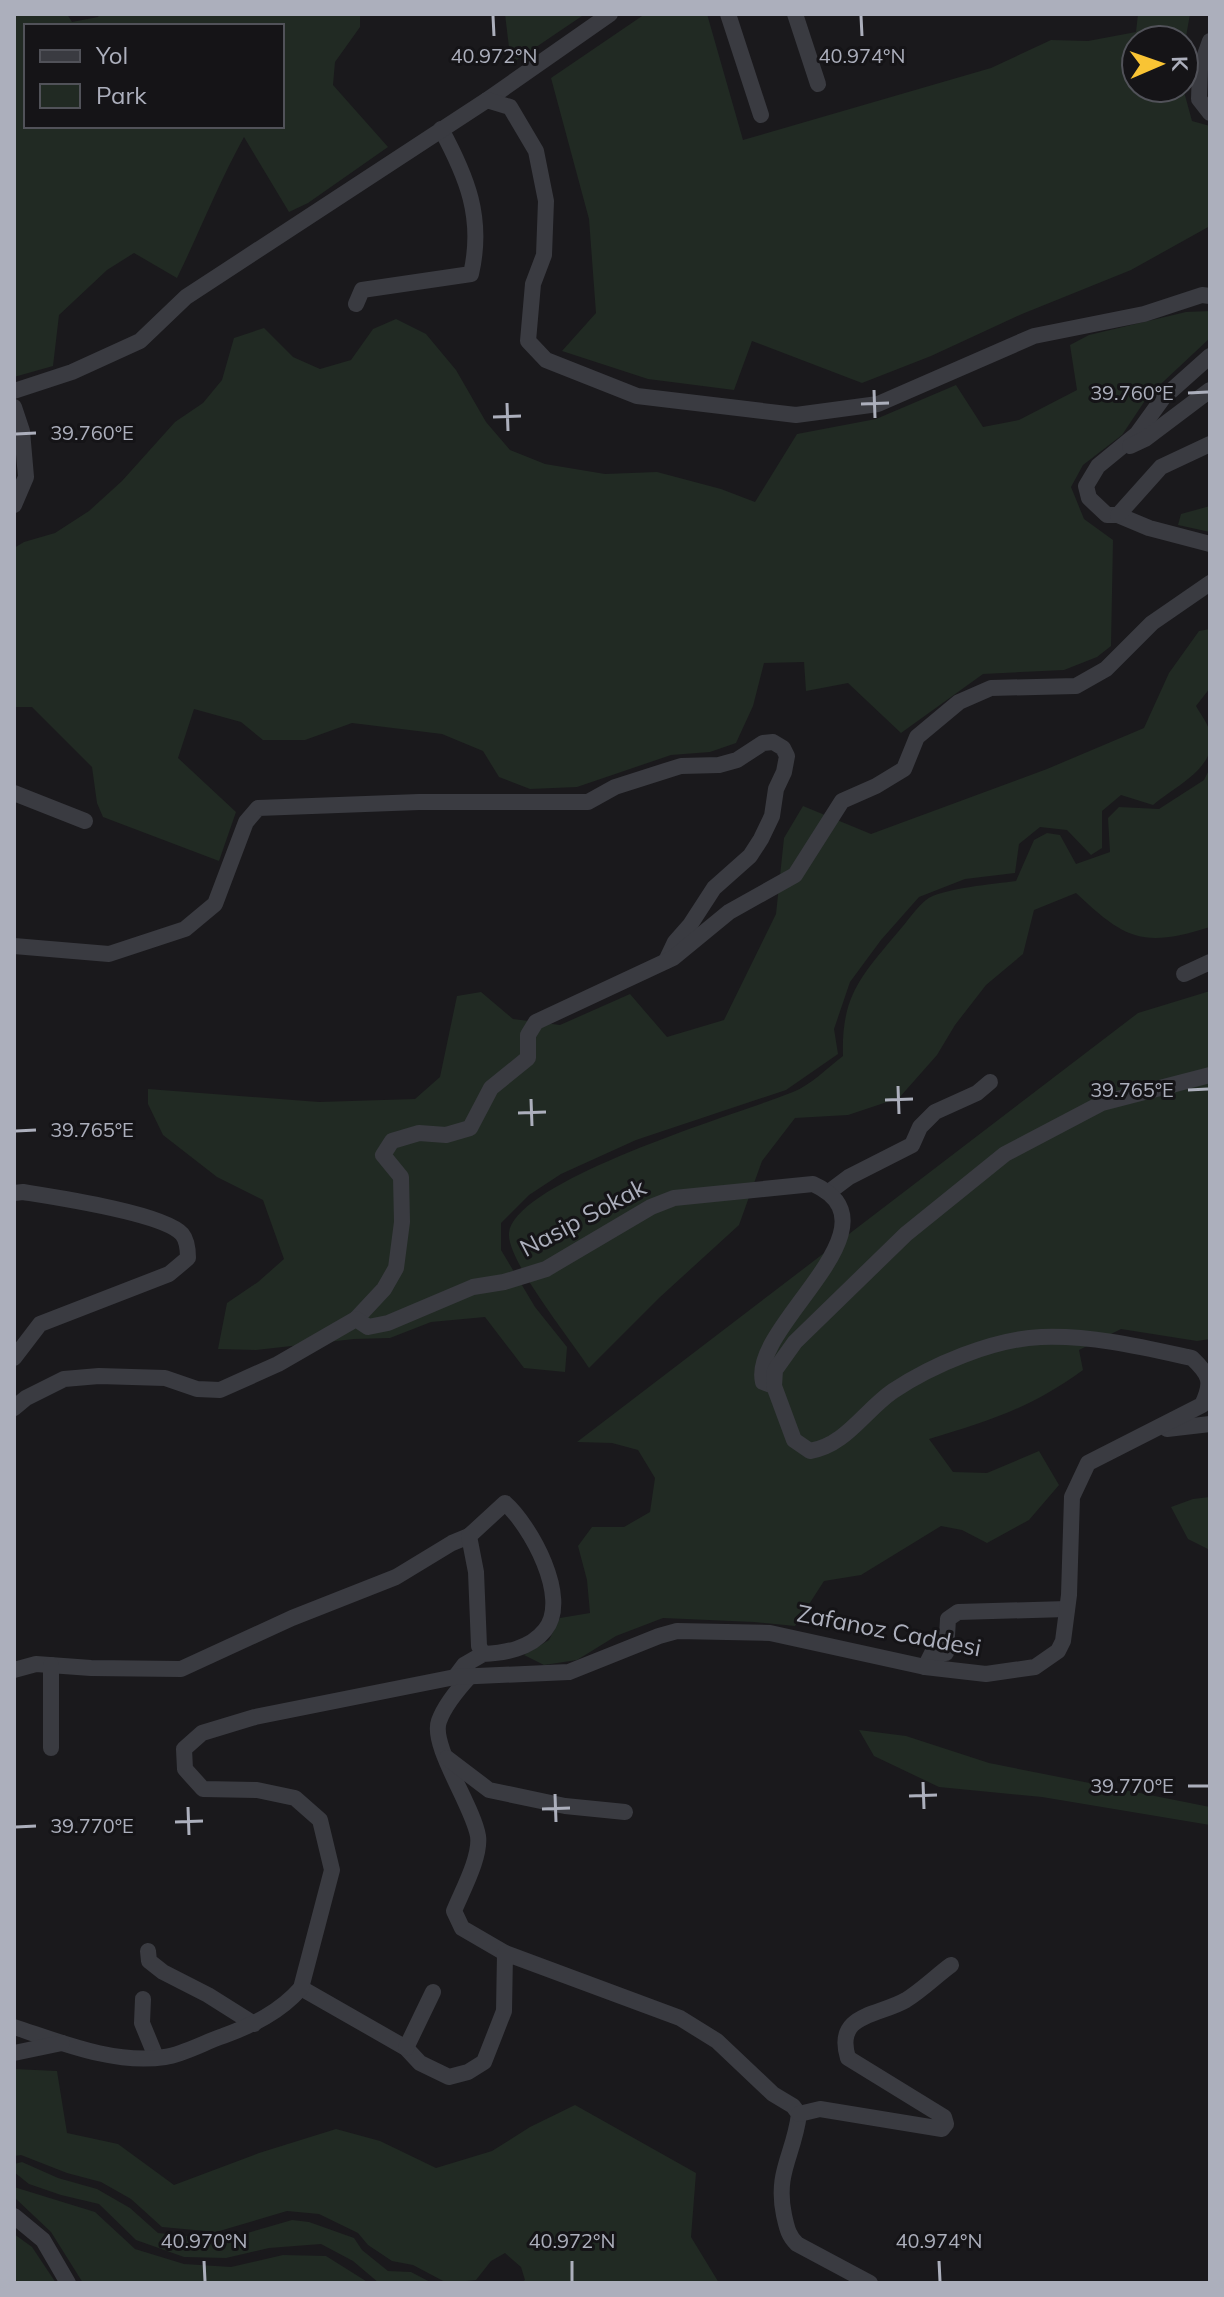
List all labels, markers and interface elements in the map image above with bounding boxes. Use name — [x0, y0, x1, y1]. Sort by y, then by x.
legend — [24, 24, 284, 128]
north arrow — [1120, 24, 1200, 104]
text: Yol — [95, 40, 128, 70]
text: 40.972°N — [451, 43, 537, 68]
text: 40.974°N — [819, 43, 905, 68]
text: K — [1166, 55, 1194, 72]
text: Park — [96, 80, 147, 110]
text: 39.760°E — [1090, 380, 1174, 405]
text: 39.760°E — [50, 420, 134, 445]
text: 39.765°E — [1090, 1077, 1174, 1102]
text: 39.765°E — [50, 1117, 134, 1142]
street label: Nasip Sokak — [514, 1171, 651, 1263]
street label: Zafanoz Caddesi — [795, 1597, 984, 1663]
text: 39.770°E — [1090, 1773, 1174, 1798]
text: 39.770°E — [50, 1813, 134, 1838]
text: 40.970°N — [161, 2228, 247, 2253]
text: 40.972°N — [529, 2228, 615, 2253]
text: 40.974°N — [896, 2228, 982, 2253]

